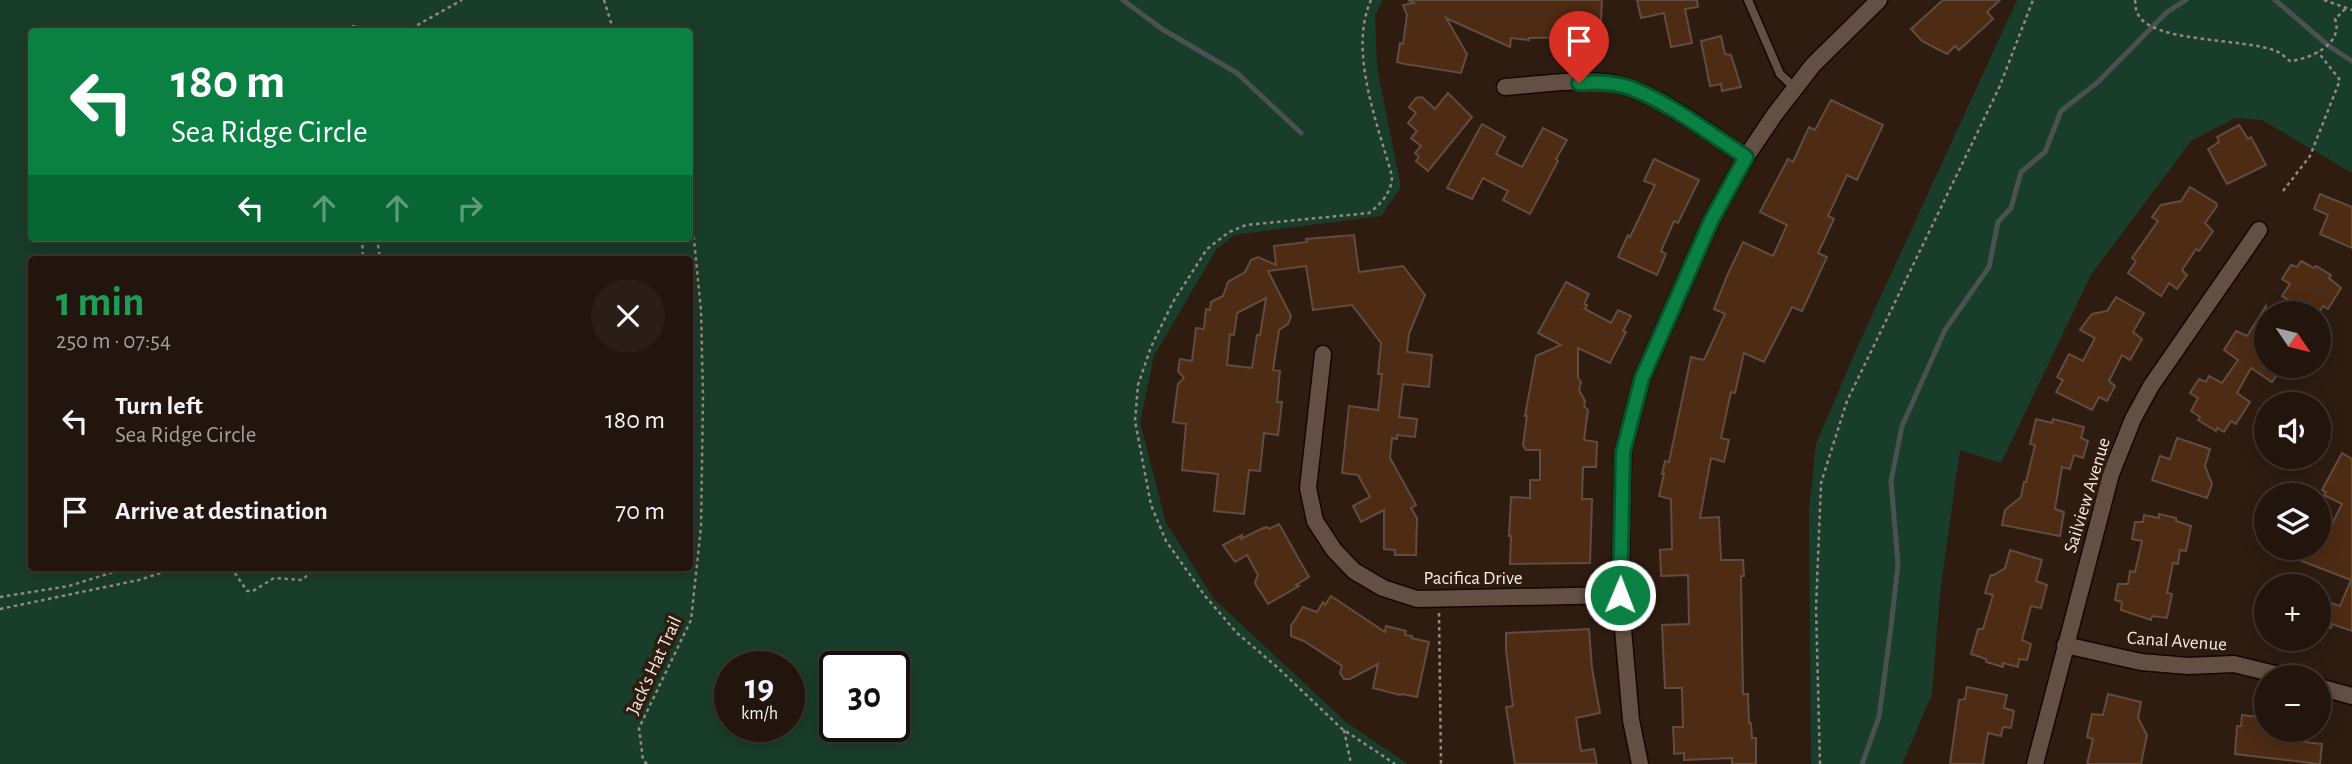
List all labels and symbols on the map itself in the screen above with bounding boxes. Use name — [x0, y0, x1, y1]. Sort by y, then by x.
pin — [1549, 11, 1609, 83]
north arrow — [2254, 301, 2331, 378]
street label: Sailview Avenue — [2061, 436, 2114, 555]
position arrow — [1583, 558, 1657, 632]
street label: Pacifica Drive — [1423, 569, 1523, 588]
street label: Jack's Hat Trail — [623, 613, 685, 718]
street label: Canal Avenue — [2126, 629, 2228, 654]
speed limit sign: 30 — [819, 651, 910, 742]

